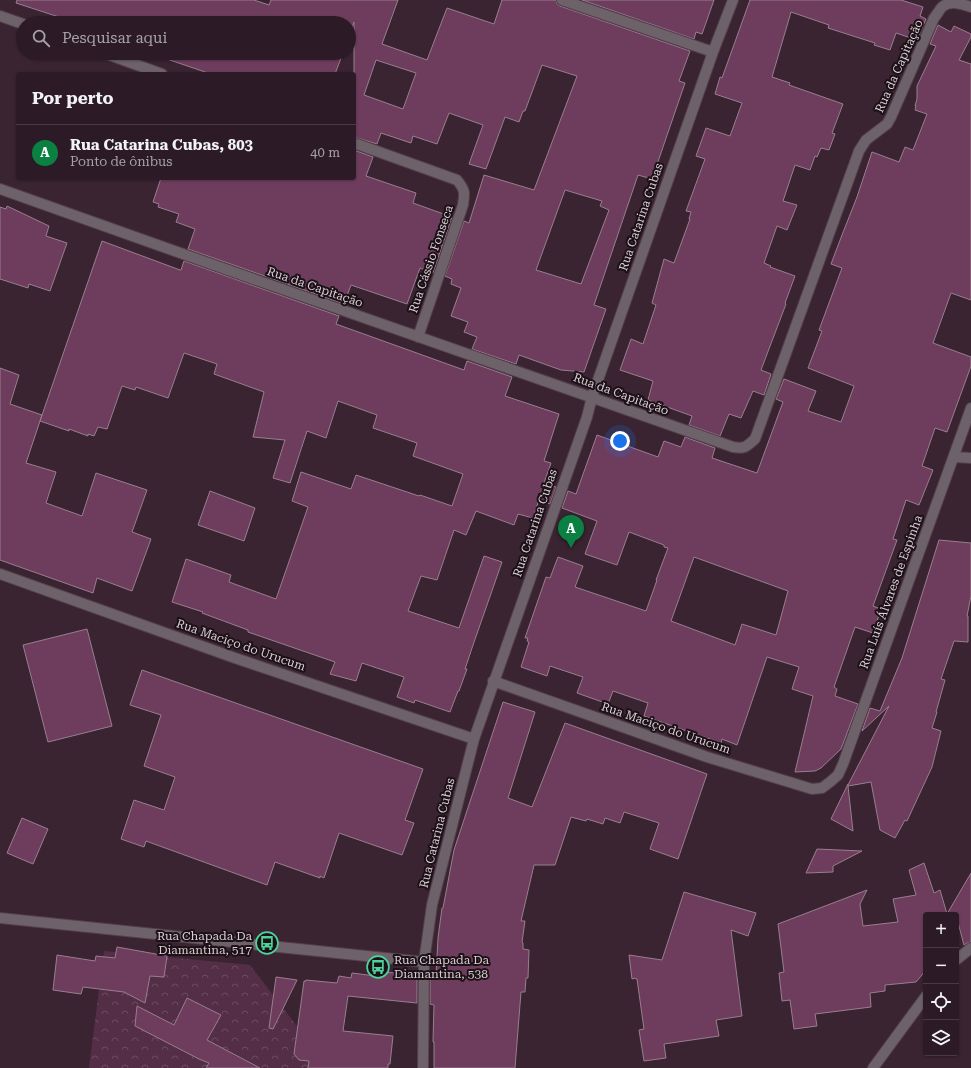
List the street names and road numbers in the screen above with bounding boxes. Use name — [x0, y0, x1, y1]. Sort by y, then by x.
street label: Rua da Capitação — [872, 17, 926, 115]
street label: Rua Catarina Cubas — [616, 161, 666, 273]
street label: Rua Cássio Fonseca — [406, 203, 456, 315]
street label: Rua da Capitação — [265, 264, 365, 310]
street label: Rua da Capitação — [571, 370, 671, 418]
street label: Rua Catarina Cubas — [510, 467, 560, 579]
street label: Rua Luís Álvares de Espinha — [857, 513, 926, 671]
street label: Rua Maciço do Urucum — [175, 616, 307, 674]
street label: Rua Maciço do Urucum — [600, 699, 732, 757]
street label: Rua Catarina Cubas — [417, 776, 458, 890]

